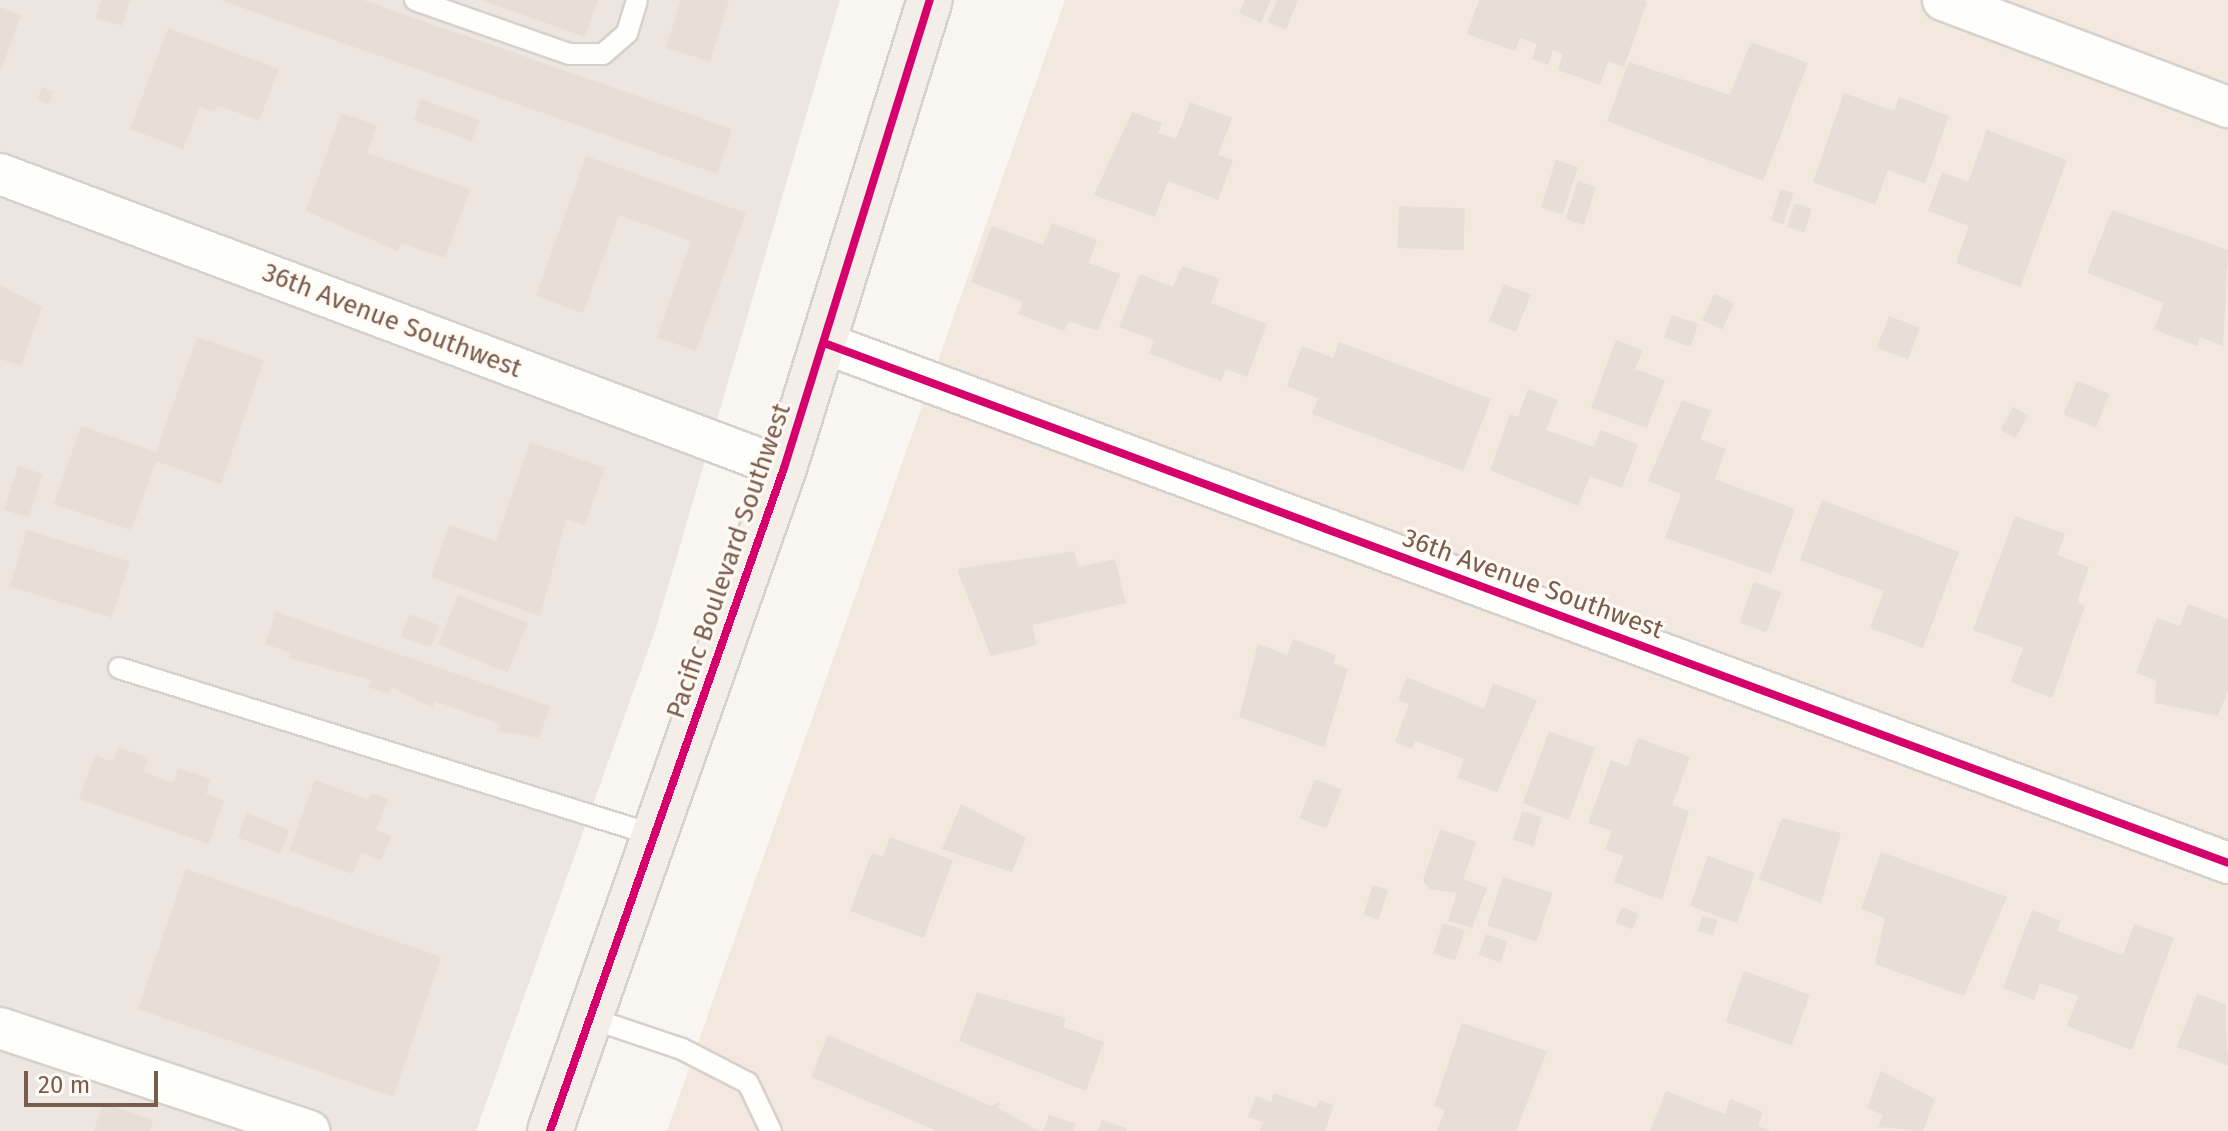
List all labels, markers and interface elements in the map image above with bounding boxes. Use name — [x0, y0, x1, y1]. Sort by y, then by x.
street label: 36th Avenue Southwest — [258, 257, 526, 385]
street label: Pacific Boulevard Southwest — [660, 399, 798, 723]
street label: 36th Avenue Southwest — [1398, 522, 1668, 646]
scale bar — [28, 1055, 162, 1105]
text: 20 m — [38, 1071, 90, 1099]

